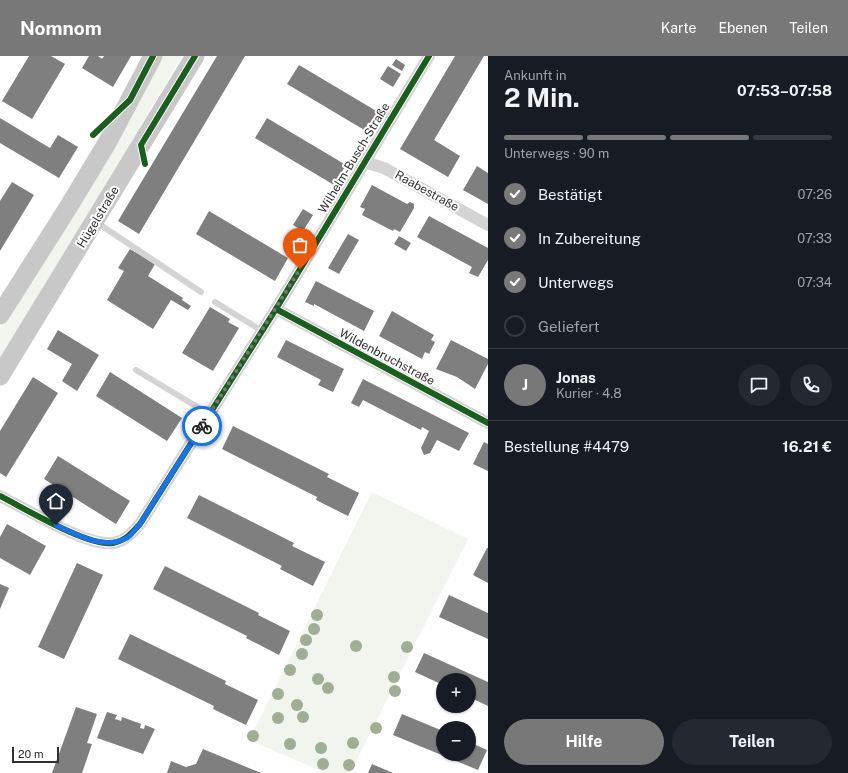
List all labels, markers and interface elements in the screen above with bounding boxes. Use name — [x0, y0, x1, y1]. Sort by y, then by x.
text: Nomnom — [20, 17, 102, 39]
text: Karte — [661, 20, 696, 36]
text: Ebenen — [718, 20, 767, 36]
text: Teilen — [789, 20, 828, 36]
text: Ankunft in — [504, 68, 567, 83]
text: 2 Min. — [504, 82, 580, 113]
text: 07:53–07:58 — [737, 82, 832, 99]
street label: Wilhelm-Busch-Straße — [315, 100, 393, 216]
text: Unterwegs · 90 m — [504, 146, 609, 161]
street label: Raabestraße — [393, 168, 462, 214]
icon: check — [504, 183, 526, 205]
street label: Hügelstraße — [74, 184, 122, 250]
text: Bestätigt — [538, 186, 602, 203]
text: 07:26 — [797, 187, 832, 202]
icon: check — [504, 227, 526, 249]
pin — [283, 228, 317, 269]
text: In Zubereitung — [538, 230, 641, 247]
text: 07:33 — [797, 231, 832, 246]
icon: bag — [289, 234, 311, 256]
icon: check — [504, 271, 526, 293]
text: Unterwegs — [538, 274, 614, 291]
text: 07:34 — [797, 275, 832, 290]
text: Geliefert — [538, 318, 600, 335]
street label: Wildenbruchstraße — [337, 326, 437, 388]
button: chat — [738, 364, 780, 406]
button: phone — [790, 364, 832, 406]
text: Jonas — [556, 369, 596, 386]
text: J — [522, 376, 528, 393]
text: Kurier · 4.8 — [556, 386, 622, 401]
courier — [182, 406, 222, 446]
icon: bike — [191, 415, 213, 437]
text: Bestellung #4479 — [504, 438, 629, 455]
text: 16.21 € — [782, 438, 832, 455]
pin — [39, 484, 73, 525]
icon: home — [45, 490, 67, 512]
map controls — [436, 673, 476, 761]
button: + — [436, 673, 476, 713]
button: Hilfe — [504, 719, 664, 765]
button: Teilen — [672, 719, 832, 765]
button: − — [436, 721, 476, 761]
scale bar — [12, 745, 59, 764]
text: 20 m — [18, 748, 43, 760]

